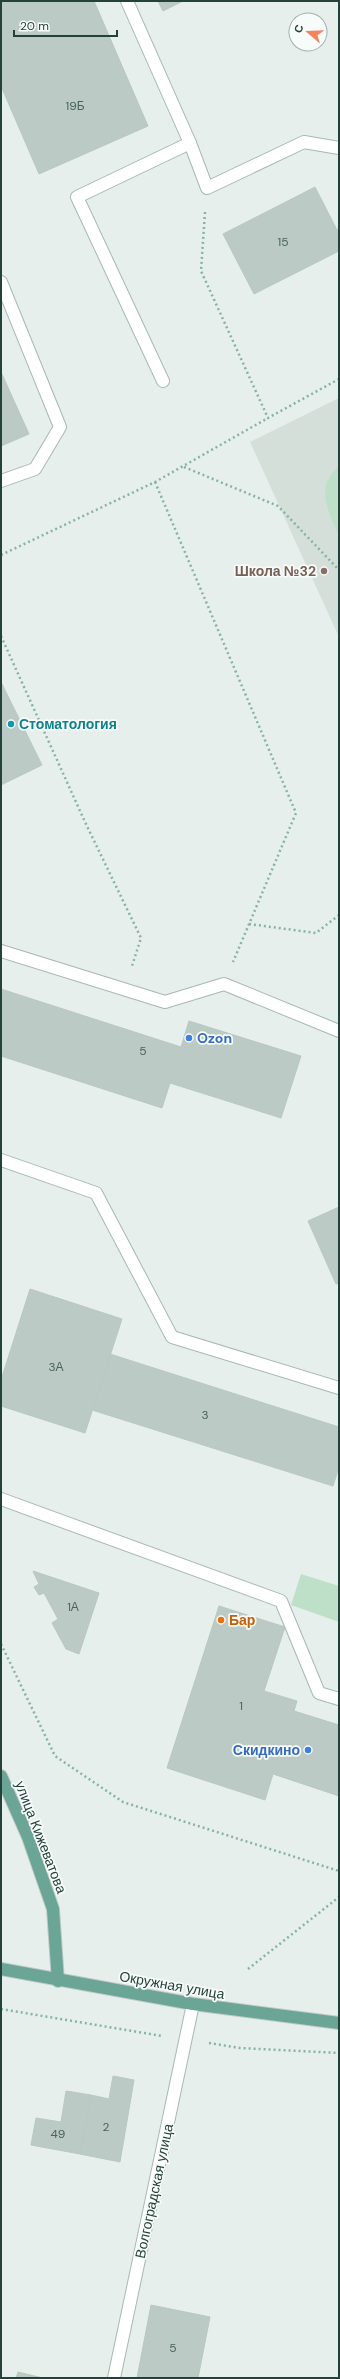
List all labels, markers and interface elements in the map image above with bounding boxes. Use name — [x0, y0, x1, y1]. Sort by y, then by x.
scale bar — [14, 12, 117, 38]
north arrow — [288, 12, 328, 52]
text: 20 m — [20, 18, 49, 34]
text: С — [291, 23, 306, 35]
house number: 19Б — [65, 98, 85, 114]
house number: 15 — [277, 234, 289, 250]
place label: Школа №32 — [235, 562, 316, 580]
marker: Школа №32 — [319, 566, 329, 576]
place label: Стоматология — [19, 715, 117, 733]
marker: Стоматология — [6, 719, 16, 729]
place label: Ozon — [197, 1029, 232, 1047]
marker: Ozon — [184, 1033, 194, 1043]
house number: 5 — [139, 1043, 147, 1059]
house number: 3А — [48, 1359, 64, 1375]
house number: 3 — [201, 1407, 209, 1423]
house number: 1А — [67, 1599, 79, 1615]
place label: Бар — [229, 1611, 255, 1629]
marker: Бар — [216, 1615, 226, 1625]
house number: 1 — [239, 1698, 243, 1714]
place label: Скидкино — [233, 1741, 300, 1759]
marker: Скидкино — [303, 1745, 313, 1755]
street label: улица Кижеватова — [11, 1778, 71, 1896]
street label: Окружная улица — [118, 1967, 226, 2003]
house number: 2 — [103, 2119, 110, 2135]
street label: Волгоградская улица — [131, 2122, 177, 2260]
house number: 49 — [51, 2126, 65, 2142]
house number: 5 — [169, 2340, 177, 2356]

